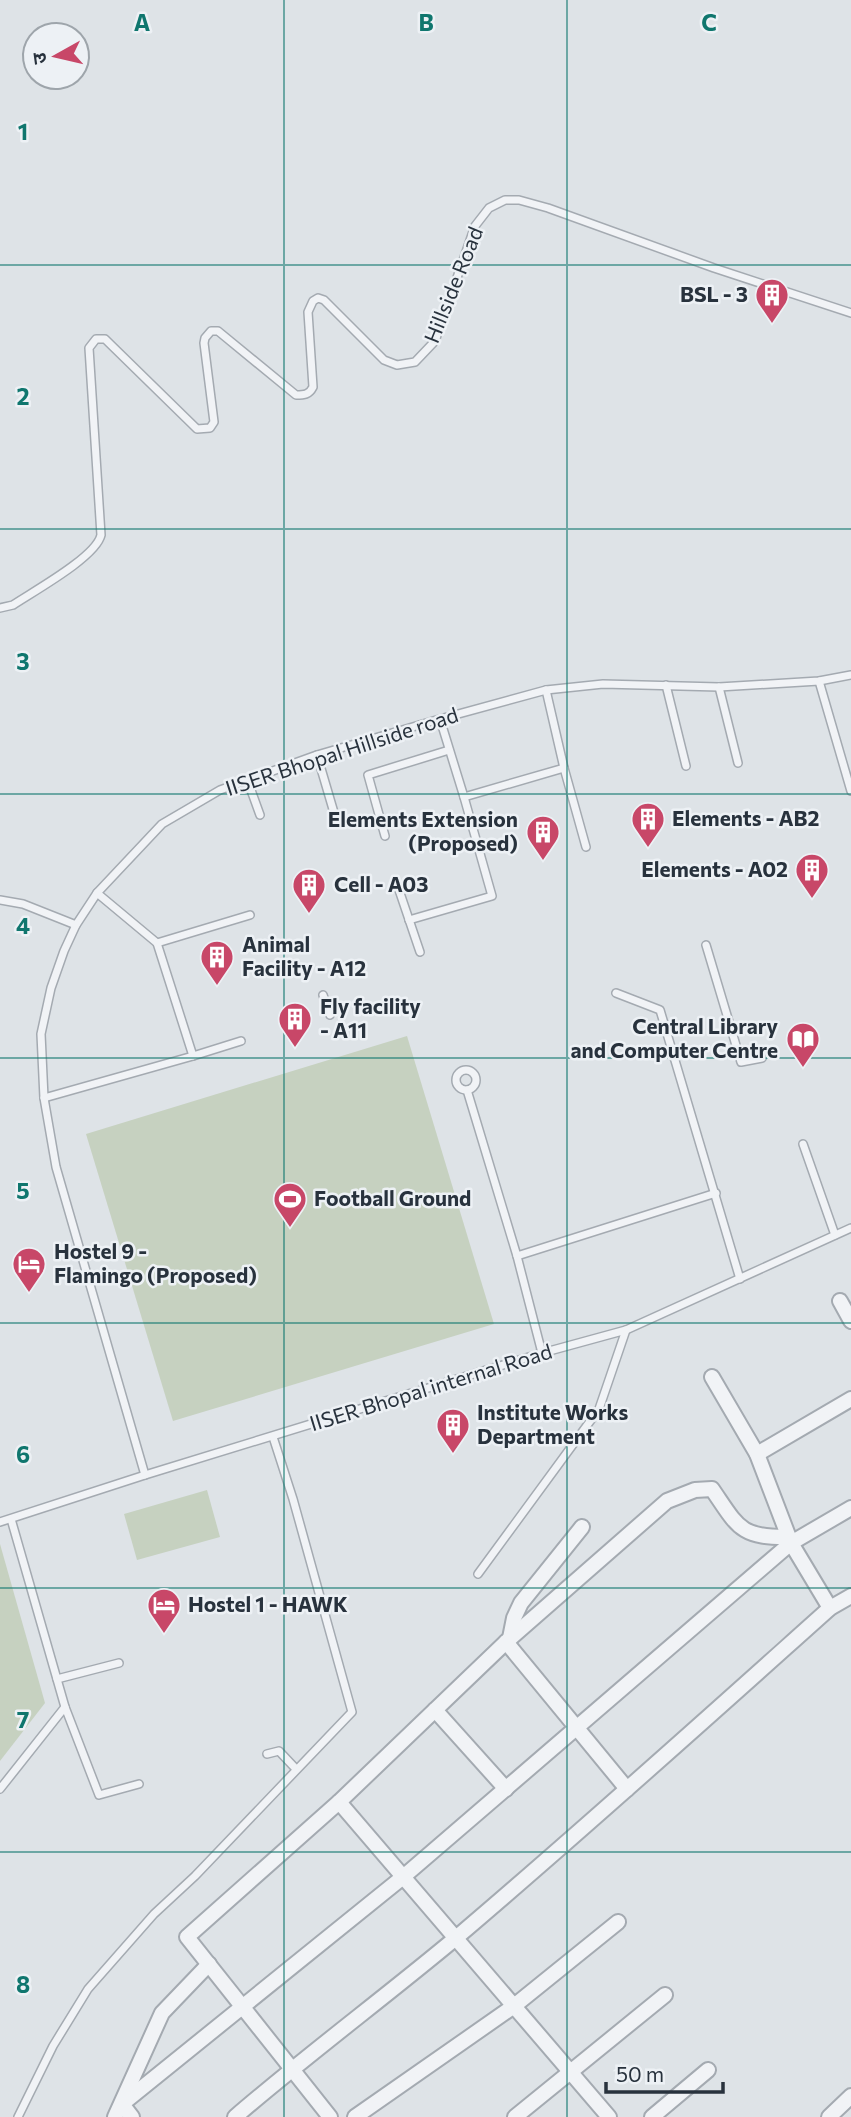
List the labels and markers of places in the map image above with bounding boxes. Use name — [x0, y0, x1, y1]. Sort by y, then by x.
building icon: BSL - 3 — [753, 276, 791, 325]
place label: BSL - 3 — [680, 281, 748, 306]
building icon: Elements - AB2 — [629, 800, 667, 849]
place label: Elements - AB2 — [672, 805, 819, 830]
place label: Elements Extension (Proposed) — [328, 806, 518, 855]
building icon: Elements Extension (Proposed) — [524, 813, 562, 862]
building icon: Elements - A02 — [793, 851, 831, 900]
place label: Elements - A02 — [641, 856, 788, 881]
building icon: Cell - A03 — [290, 866, 328, 915]
place label: Cell - A03 — [334, 871, 428, 896]
place label: Animal Facility - A12 — [242, 931, 366, 980]
building icon: Animal Facility - A12 — [198, 938, 236, 987]
place label: Fly facility - A11 — [320, 993, 421, 1042]
building icon: Fly facility - A11 — [276, 1000, 314, 1049]
place label: Central Library and Computer Centre — [570, 1013, 778, 1062]
library icon: Central Library and Computer Centre — [784, 1020, 822, 1069]
sports icon: Football Ground — [271, 1180, 309, 1229]
place label: Football Ground — [314, 1185, 471, 1210]
place label: Hostel 9 - Flamingo (Proposed) — [54, 1238, 257, 1287]
hotel icon: Hostel 9 - Flamingo (Proposed) — [10, 1245, 48, 1294]
place label: Institute Works Department — [477, 1399, 629, 1448]
building icon: Institute Works Department — [434, 1406, 472, 1455]
hotel icon: Hostel 1 - HAWK — [145, 1586, 183, 1635]
place label: Hostel 1 - HAWK — [188, 1591, 348, 1616]

